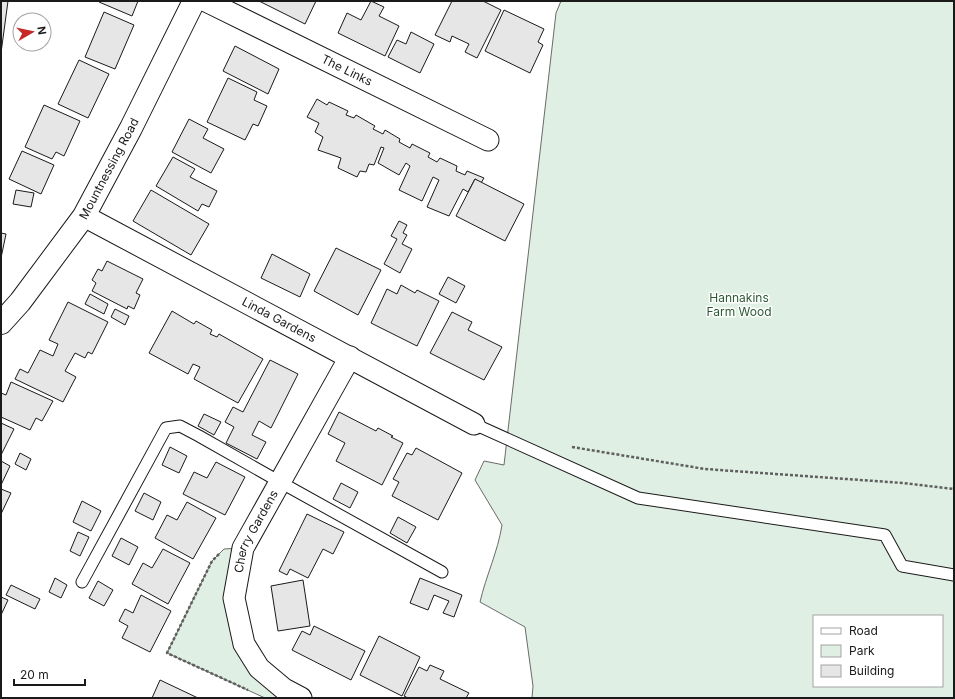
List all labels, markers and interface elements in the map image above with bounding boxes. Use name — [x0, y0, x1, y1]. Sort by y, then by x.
north arrow — [12, 12, 52, 52]
text: N — [34, 25, 49, 36]
street label: The Links — [319, 51, 375, 89]
street label: Mountnessing Road — [76, 115, 142, 222]
park label: Hannakins Farm Wood — [706, 290, 772, 319]
street label: Linda Gardens — [239, 294, 319, 345]
street label: Cherry Gardens — [231, 487, 281, 574]
legend — [813, 615, 943, 687]
text: Road — [849, 623, 878, 638]
text: Park — [849, 643, 875, 658]
scale bar — [14, 661, 85, 687]
text: Building — [849, 663, 894, 678]
text: 20 m — [20, 667, 49, 682]

